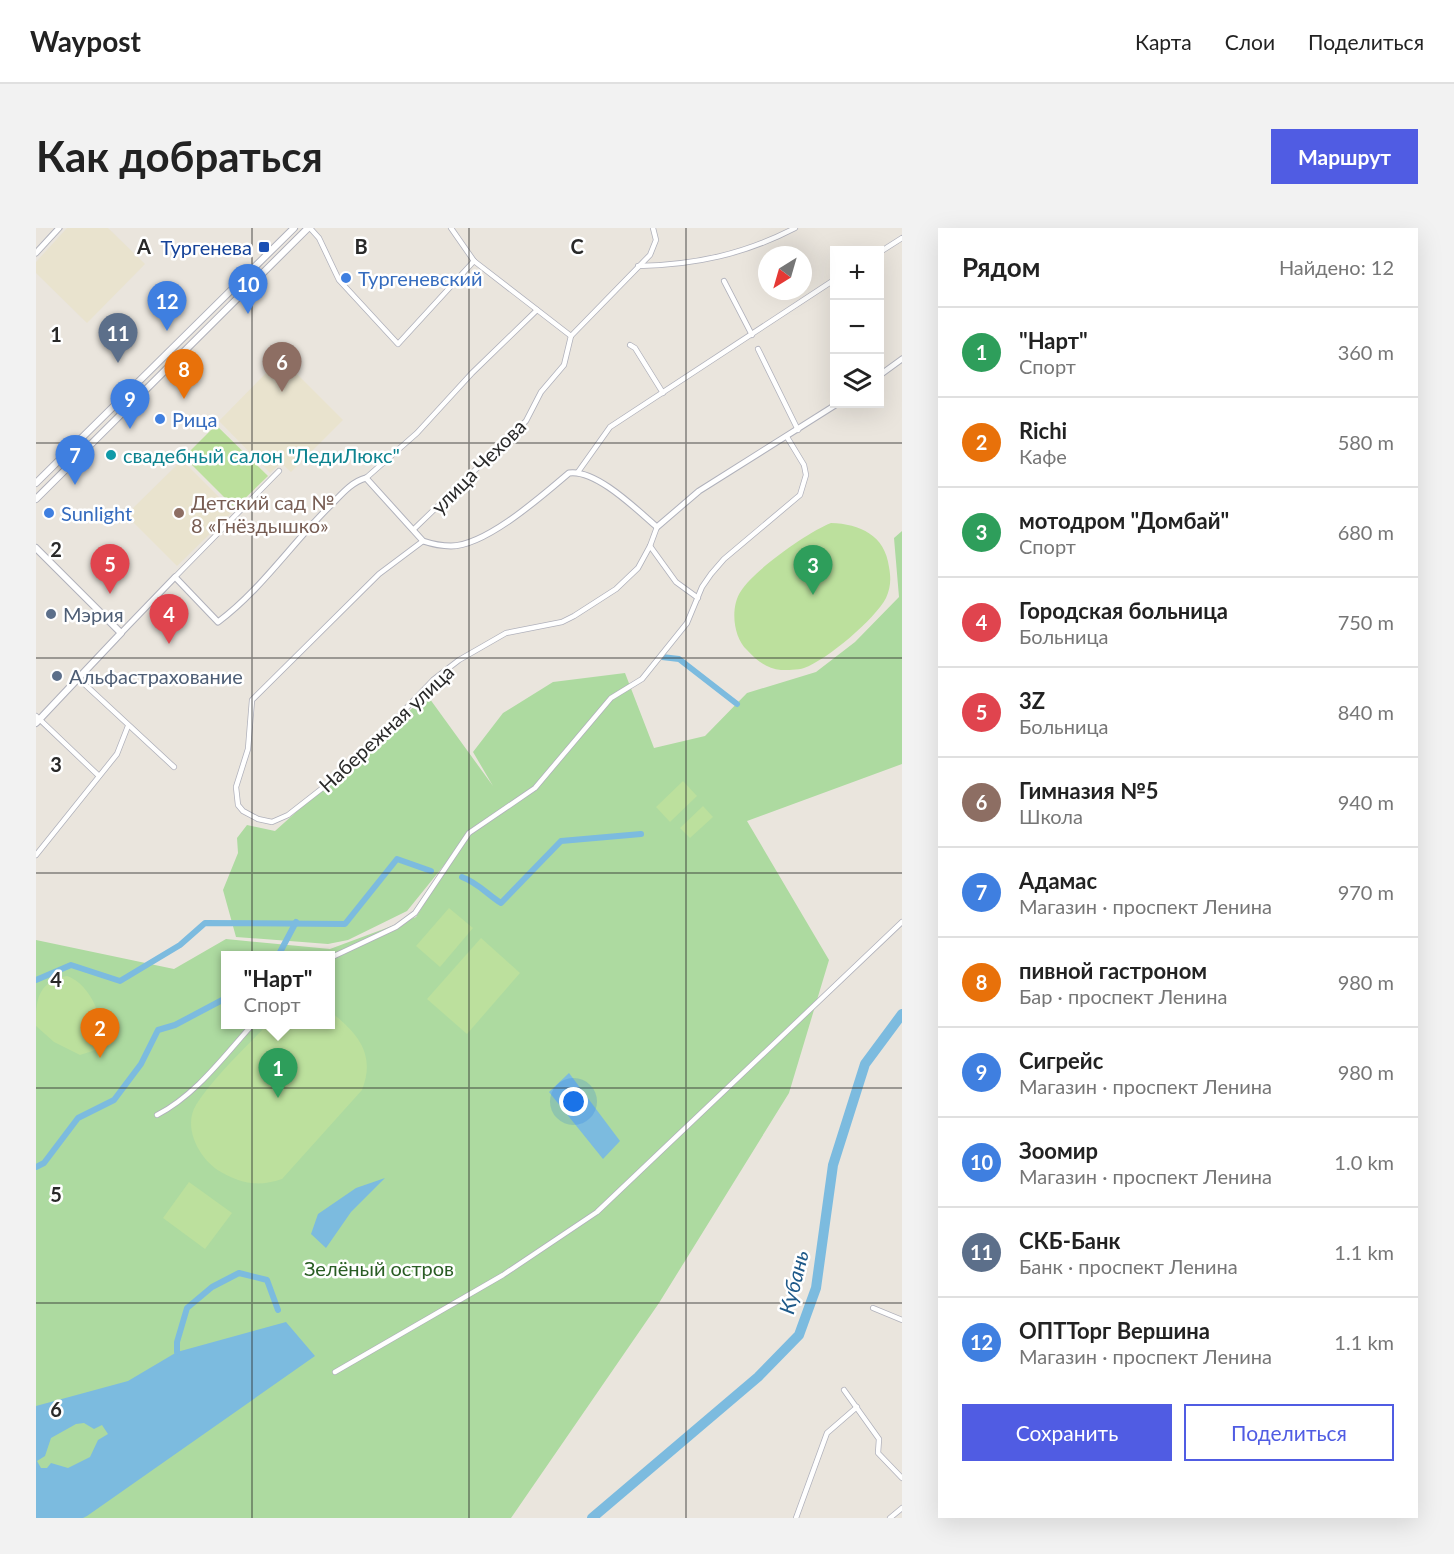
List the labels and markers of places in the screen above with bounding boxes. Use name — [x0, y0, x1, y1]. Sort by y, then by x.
place label: Тургенева — [160, 235, 252, 259]
marker: Тургенева — [257, 240, 271, 254]
pin: 10 — [228, 264, 268, 314]
place label: Тургеневский — [358, 266, 483, 290]
marker: Тургеневский — [339, 271, 353, 285]
pin: 12 — [148, 282, 186, 331]
pin: 11 — [98, 314, 137, 363]
pin: 6 — [262, 342, 302, 392]
pin: 8 — [164, 350, 204, 399]
pin: 9 — [110, 380, 149, 429]
place label: Рица — [172, 407, 217, 431]
marker: Рица — [153, 412, 167, 426]
pin: 7 — [56, 436, 94, 485]
place label: свадебный салон "ЛедиЛюкс" — [123, 443, 400, 467]
marker: свадебный салон "ЛедиЛюкс" — [104, 448, 118, 462]
place label: Детский сад № 8 «Гнёздышко» — [191, 490, 334, 537]
place label: Sunlight — [61, 501, 132, 525]
marker: Sunlight — [42, 506, 56, 520]
marker: Детский сад № 8 «Гнёздышко» — [172, 506, 186, 520]
pin: 5 — [90, 544, 130, 594]
pin: 3 — [794, 546, 832, 595]
pin: 4 — [150, 594, 188, 644]
place label: Мэрия — [63, 602, 124, 626]
marker: Мэрия — [44, 607, 58, 621]
place label: Альфастрахование — [69, 664, 243, 688]
marker: Альфастрахование — [50, 669, 64, 683]
pin: 2 — [80, 1008, 120, 1058]
pin: 1 — [258, 1048, 298, 1098]

